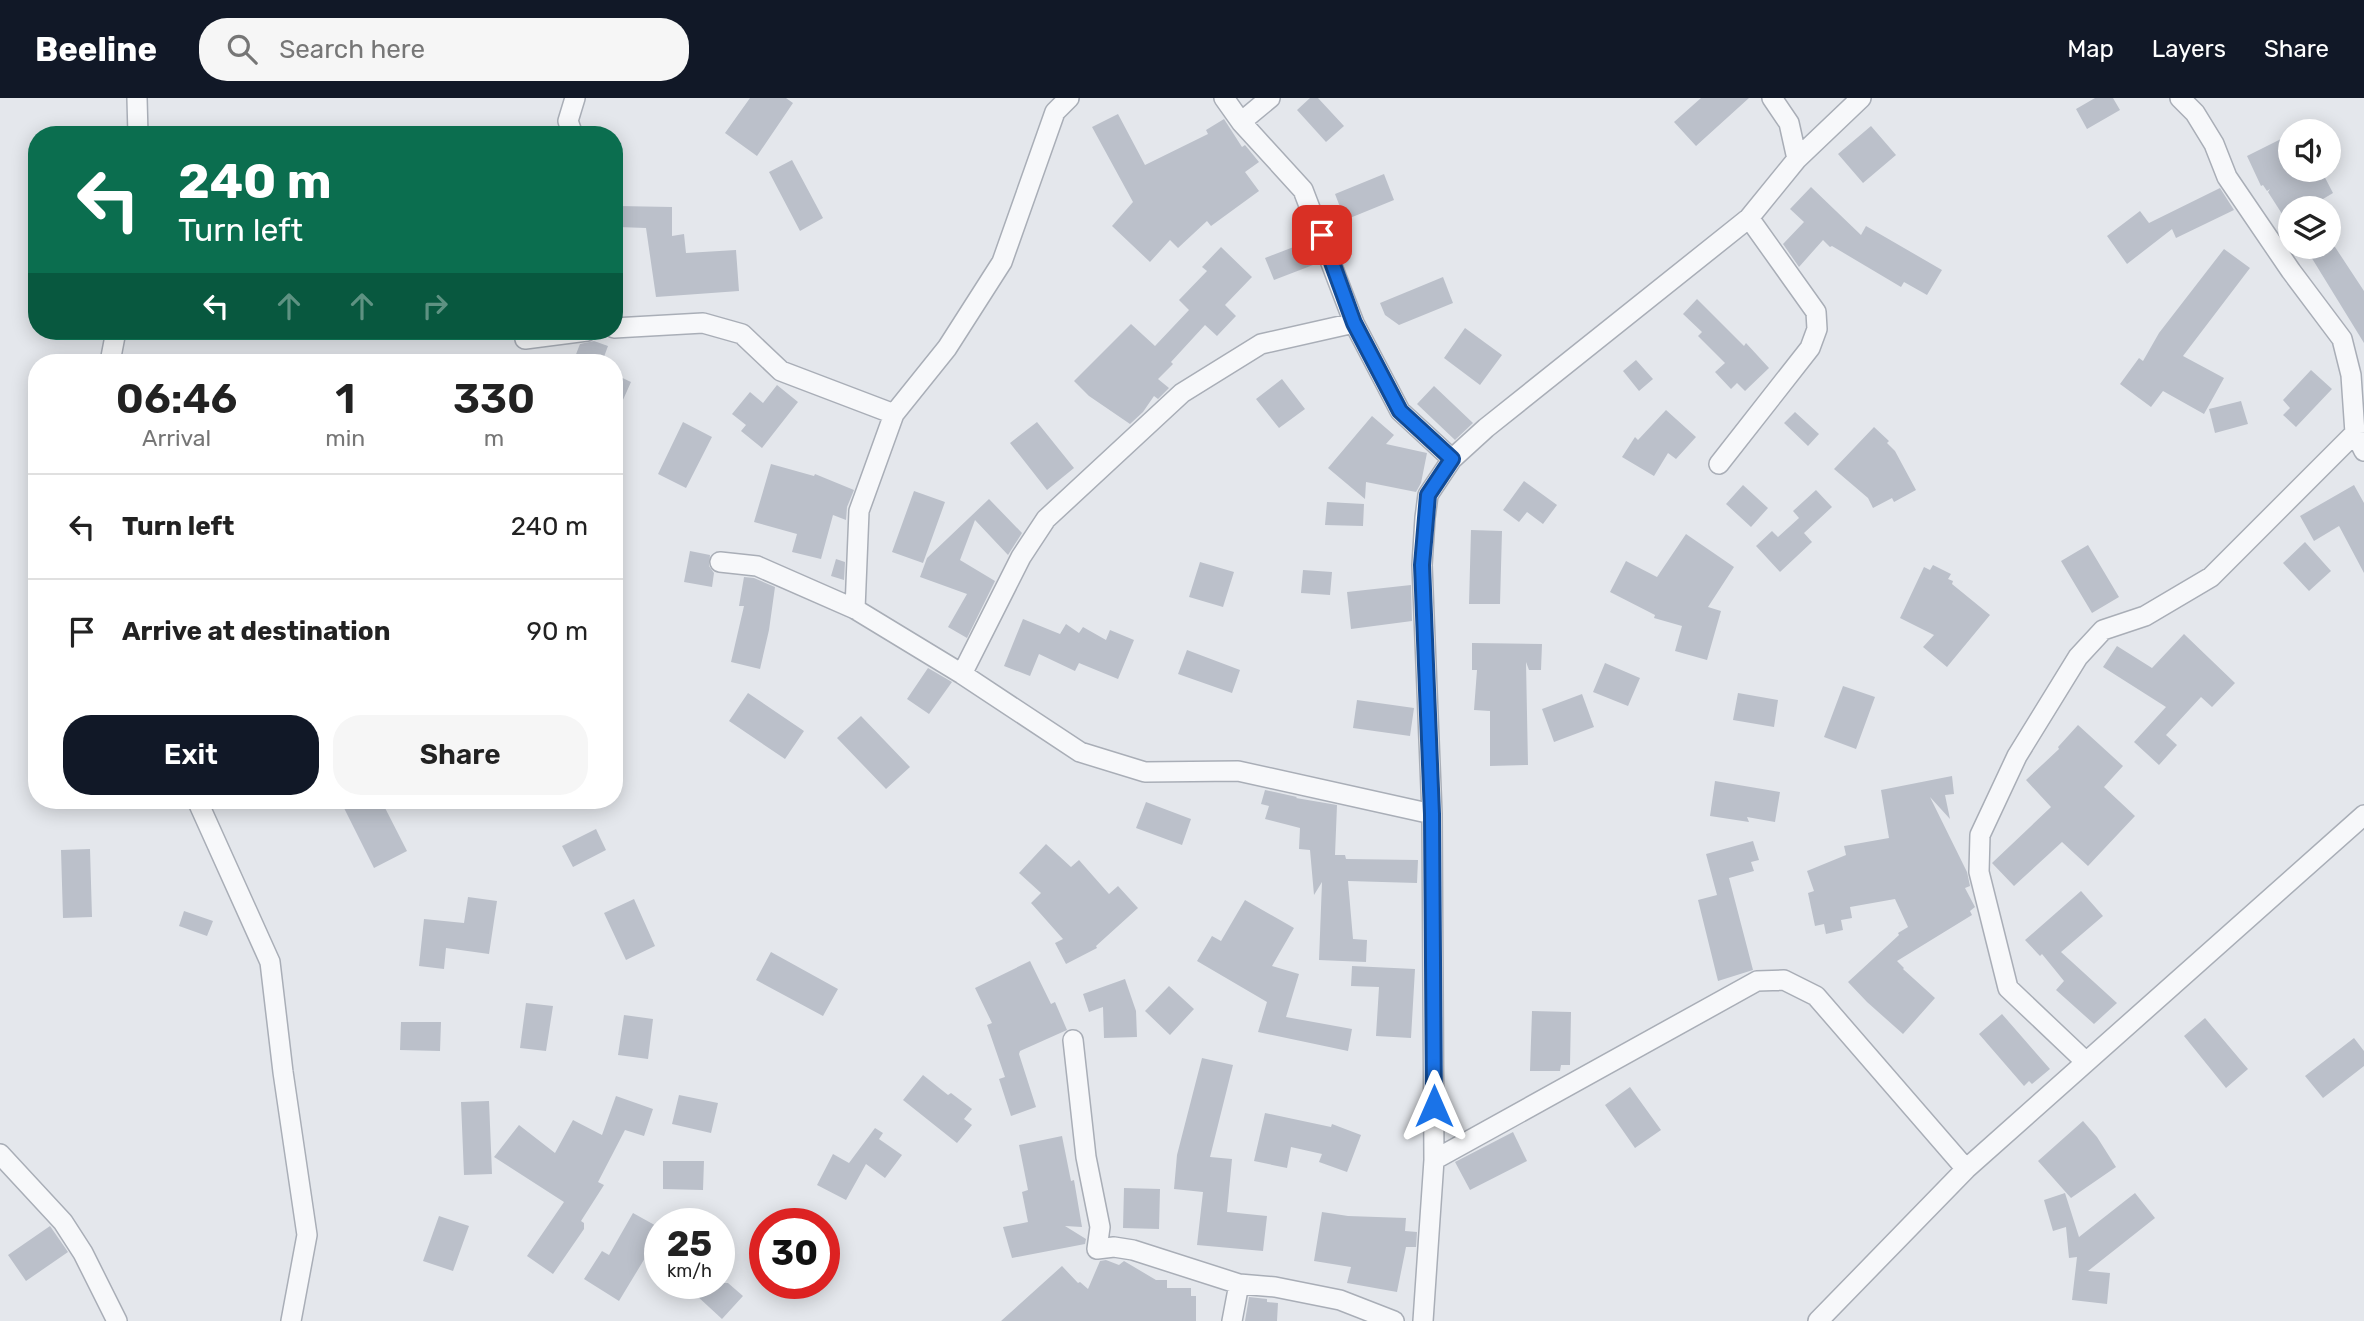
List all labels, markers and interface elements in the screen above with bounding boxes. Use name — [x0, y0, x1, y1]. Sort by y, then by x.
search box — [199, 18, 689, 81]
text: Beeline — [35, 30, 157, 69]
icon: search — [223, 30, 261, 68]
text: Search here — [279, 34, 425, 65]
text: Map — [2067, 35, 2114, 63]
text: Layers — [2152, 35, 2226, 63]
text: Share — [2264, 35, 2329, 63]
map controls — [2278, 119, 2341, 259]
button: sound — [2278, 119, 2341, 182]
text: 240 m — [178, 152, 332, 210]
icon: left — [63, 154, 154, 245]
button: layers — [2278, 196, 2341, 259]
pin — [1292, 205, 1352, 265]
text: Turn left — [178, 211, 303, 249]
icon: arrive — [1303, 216, 1341, 254]
icon: left — [197, 287, 235, 325]
icon: ahead — [270, 287, 308, 325]
icon: ahead — [343, 287, 381, 325]
icon: right — [416, 287, 454, 325]
text: 06:46 — [116, 374, 237, 424]
text: 1 — [335, 374, 355, 424]
text: 330 — [453, 374, 535, 424]
text: Arrival — [142, 424, 211, 452]
text: min — [325, 424, 365, 452]
text: m — [484, 424, 504, 452]
icon: left — [63, 508, 101, 546]
text: Turn left — [122, 511, 234, 542]
text: 240 m — [511, 511, 588, 542]
icon: arrive — [63, 613, 101, 651]
text: Arrive at destination — [122, 616, 390, 647]
text: 90 m — [527, 616, 588, 647]
button: Exit — [63, 715, 319, 795]
button: Share — [333, 715, 588, 795]
position arrow — [1397, 1069, 1471, 1143]
speed limit sign: 30 — [749, 1208, 840, 1299]
text: 25 — [667, 1223, 712, 1265]
text: km/h — [667, 1260, 712, 1282]

